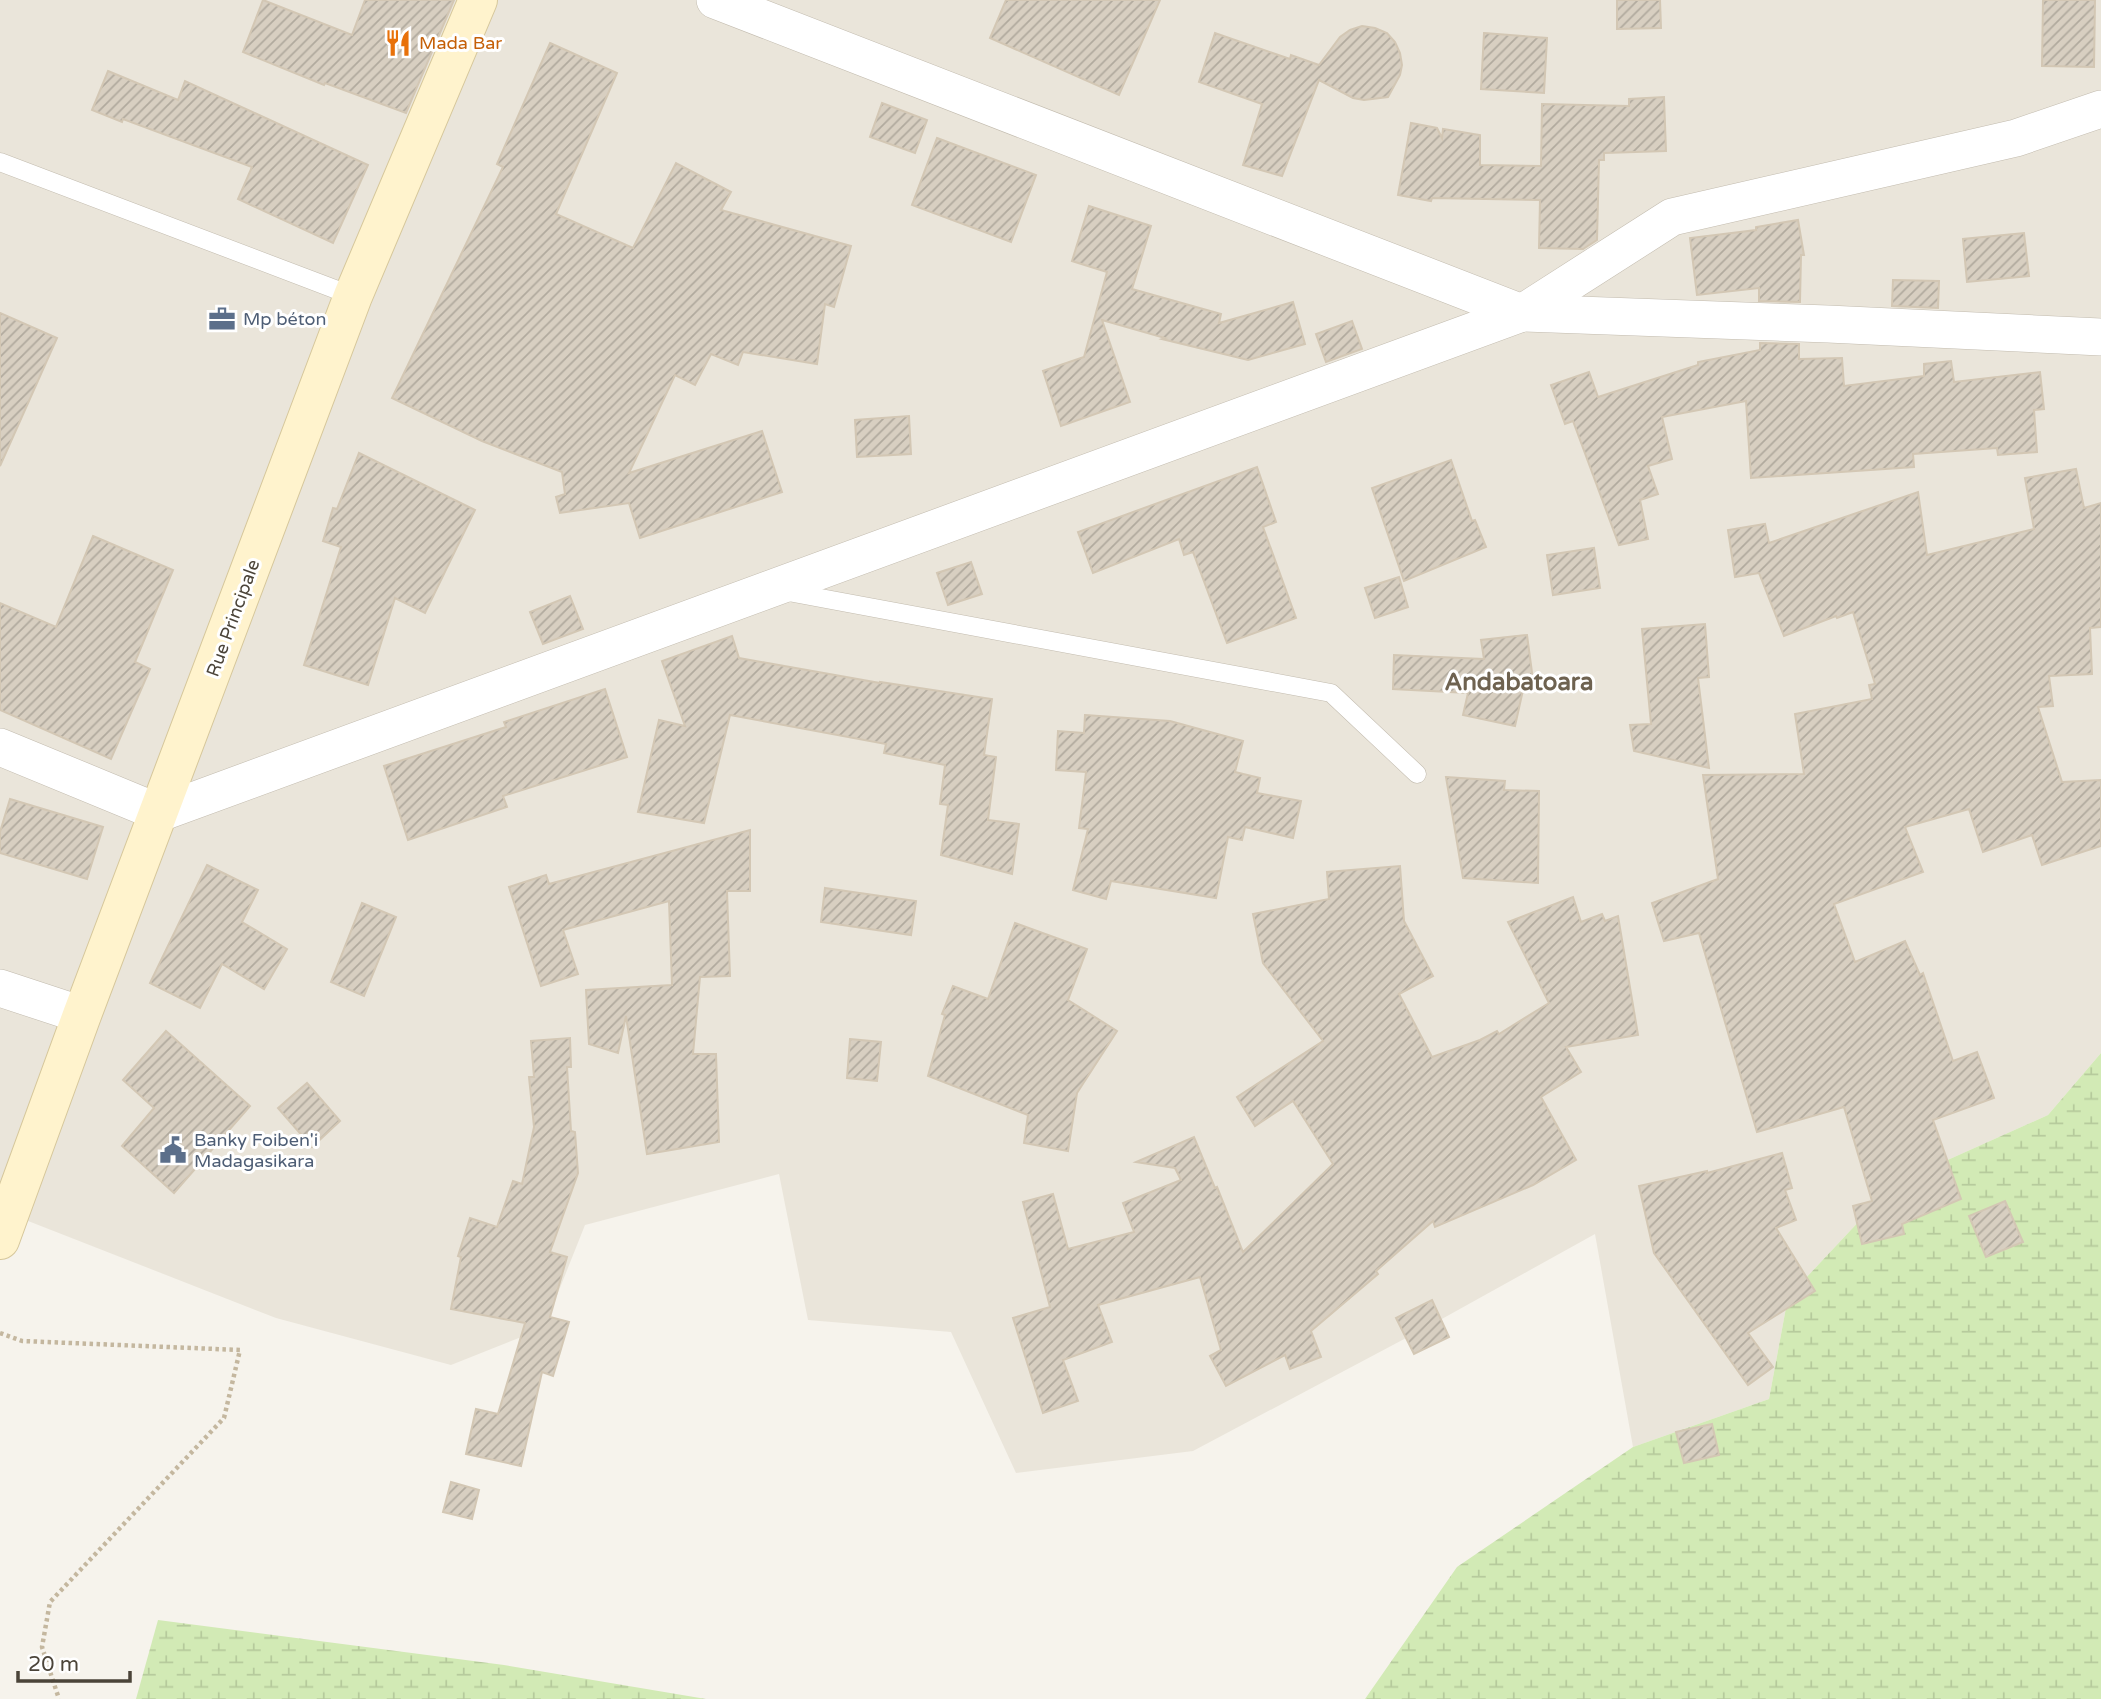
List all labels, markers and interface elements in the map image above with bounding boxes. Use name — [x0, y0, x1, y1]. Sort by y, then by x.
restaurant icon: Mada Bar — [383, 28, 413, 58]
place label: Mada Bar — [419, 32, 502, 54]
office icon: Mp béton — [207, 304, 237, 334]
place label: Mp béton — [243, 308, 326, 330]
street label: Rue Principale — [202, 556, 264, 680]
district label: Andabatoara — [1444, 668, 1594, 697]
place label: Banky Foiben'i Madagasikara — [194, 1129, 318, 1172]
public building icon: Banky Foiben'i Madagasikara — [158, 1135, 188, 1165]
scale bar — [18, 1640, 130, 1684]
text: 20 m — [28, 1652, 79, 1677]

